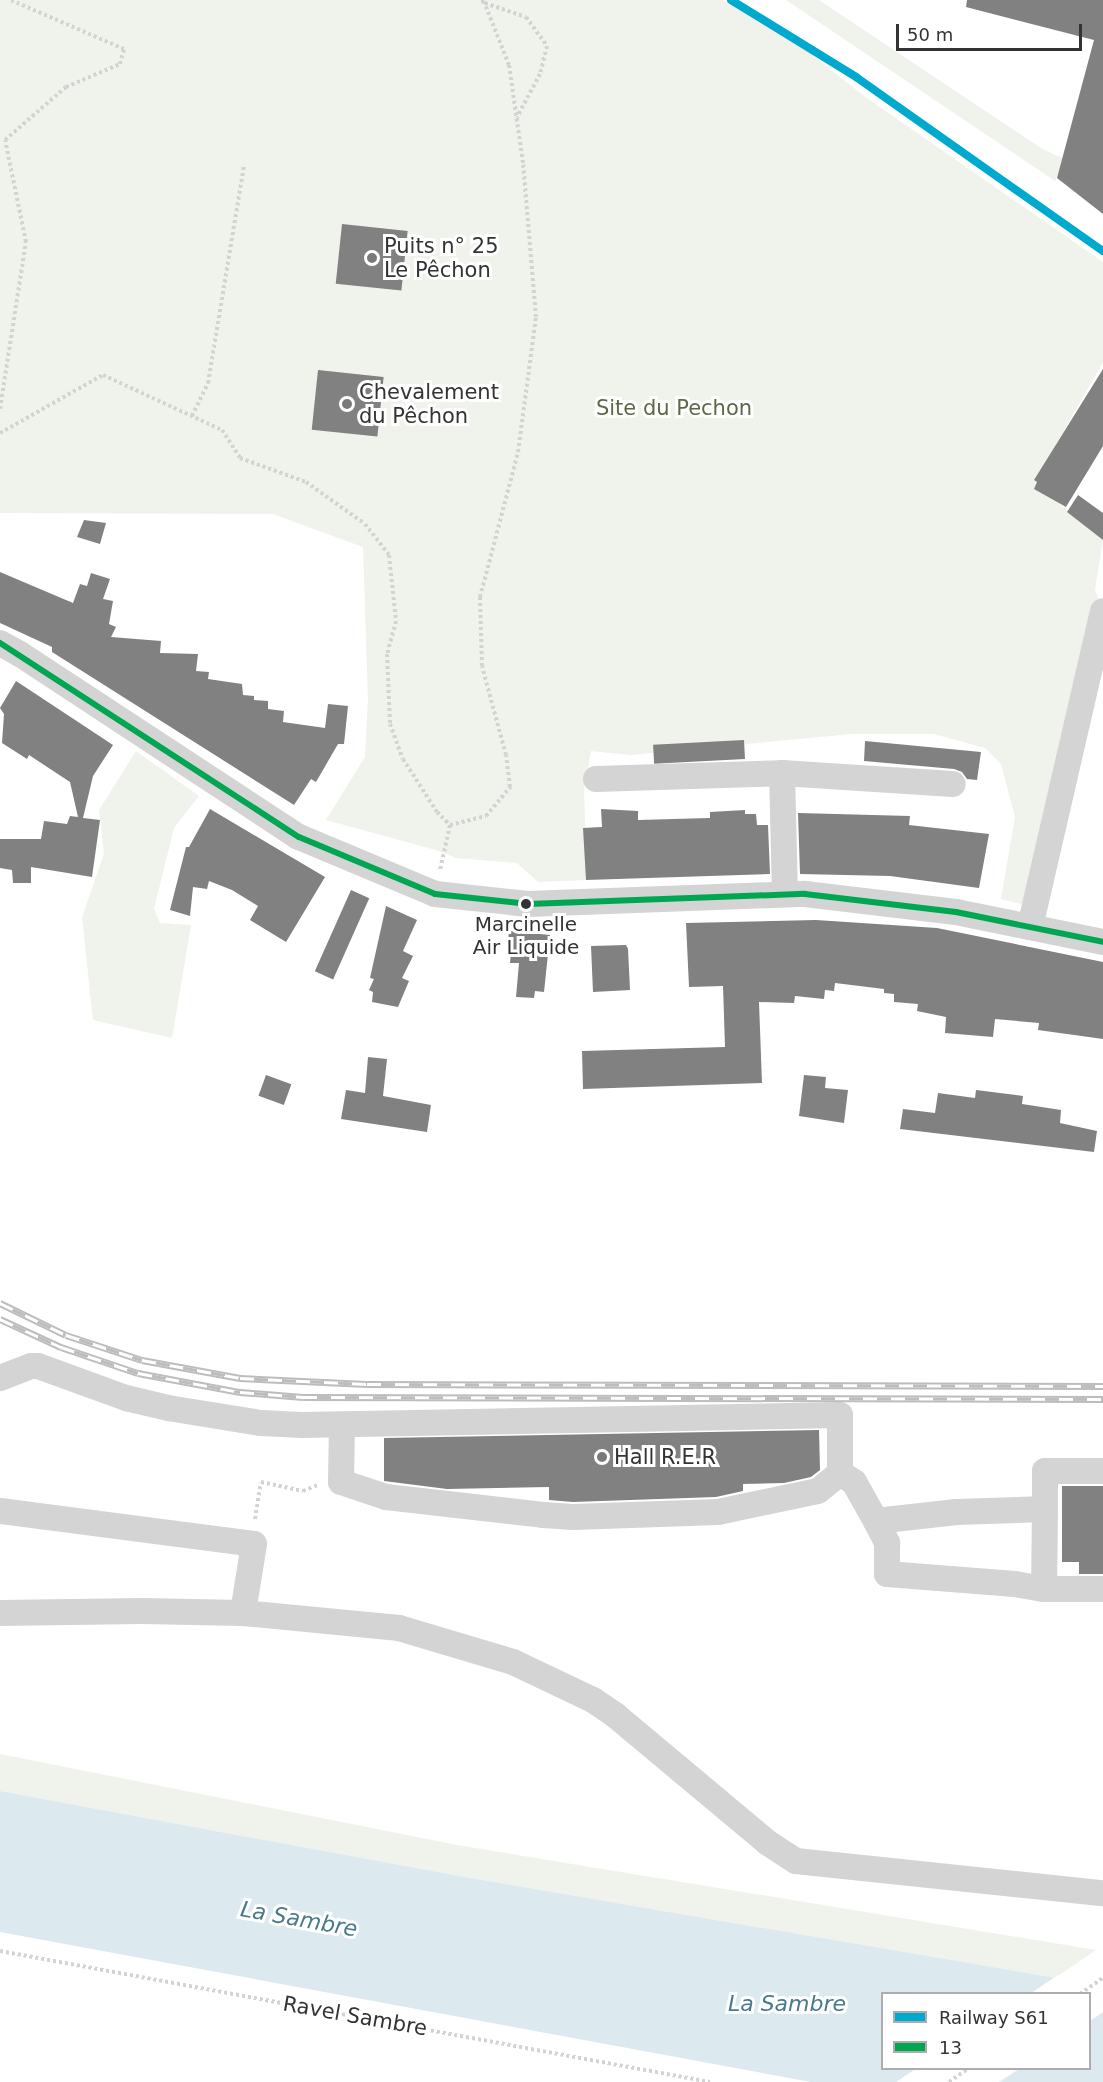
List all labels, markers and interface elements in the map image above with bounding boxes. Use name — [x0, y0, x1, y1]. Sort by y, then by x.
scale bar — [899, 12, 1085, 50]
text: 50 m — [907, 24, 953, 45]
place label: Puits n° 25 Le Pêchon — [384, 233, 498, 283]
marker: Puits n° 25 Le Pêchon — [365, 251, 379, 265]
place label: Chevalement du Pêchon — [359, 379, 499, 429]
park label: Site du Pechon — [596, 395, 752, 421]
marker: Chevalement du Pêchon — [340, 397, 354, 411]
marker: Marcinelle Air Liquide — [520, 898, 532, 910]
place label: Marcinelle Air Liquide — [473, 913, 579, 960]
place label: Hall R.E.R — [614, 1444, 716, 1470]
marker: Hall R.E.R — [595, 1450, 609, 1464]
water label: La Sambre — [239, 1896, 359, 1942]
street label: Ravel Sambre — [281, 1991, 429, 2041]
water label: La Sambre — [728, 1991, 846, 2017]
legend — [881, 1992, 1091, 2070]
text: Railway S61 — [939, 2007, 1049, 2028]
text: 13 — [939, 2037, 962, 2058]

